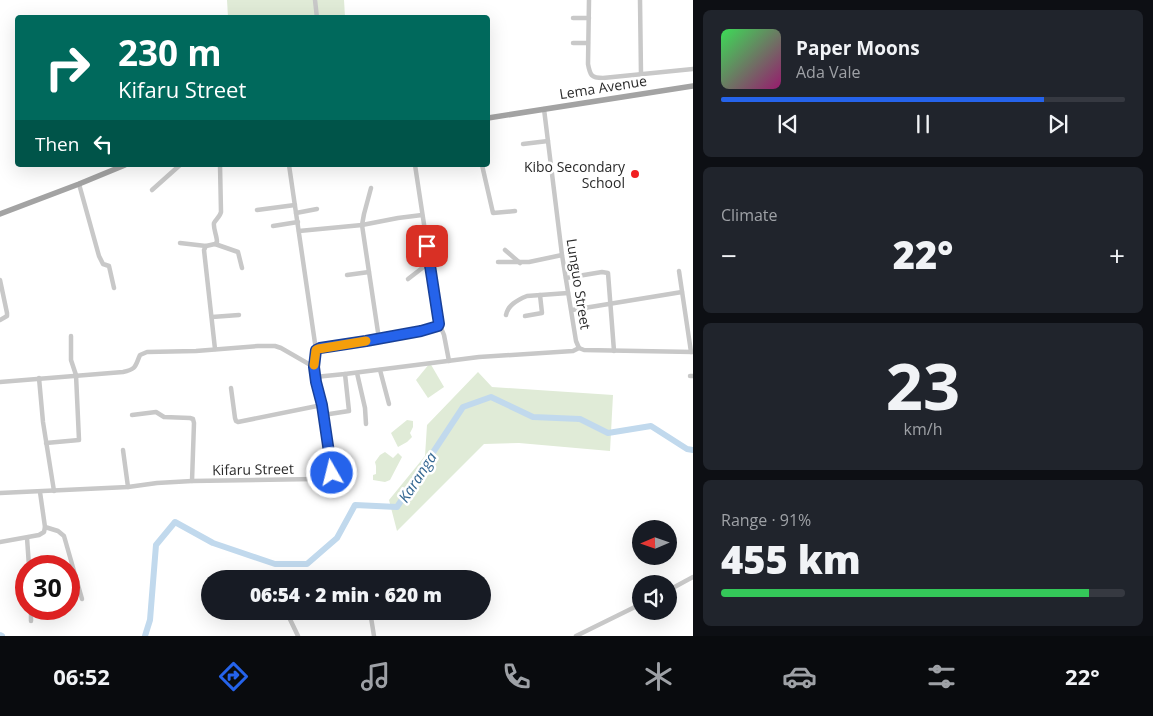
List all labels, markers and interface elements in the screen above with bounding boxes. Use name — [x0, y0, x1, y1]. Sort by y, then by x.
text: 230 m — [118, 29, 222, 76]
icon: right — [35, 35, 100, 100]
text: Paper Moons — [796, 35, 920, 61]
text: Ada Vale — [796, 61, 860, 83]
street label: Lema Avenue — [558, 71, 648, 103]
text: Kifaru Street — [118, 74, 246, 104]
icon: previous — [774, 110, 802, 138]
icon: pause — [909, 110, 937, 138]
icon: next — [1044, 110, 1072, 138]
icon: left — [89, 130, 117, 158]
text: Then — [35, 131, 79, 157]
place label: Kibo Secondary School — [524, 157, 626, 192]
marker: Kibo Secondary School — [629, 168, 641, 180]
text: Climate — [721, 204, 778, 226]
pin — [406, 225, 448, 267]
text: 22° — [893, 228, 953, 280]
icon: arrive — [413, 232, 441, 260]
text: − — [721, 236, 737, 274]
text: + — [1109, 236, 1125, 274]
street label: Lunguo Street — [562, 237, 596, 331]
text: 23 — [886, 341, 960, 429]
text: km/h — [904, 418, 942, 440]
position arrow — [305, 446, 357, 498]
water label: Karanga — [393, 448, 441, 506]
street label: Kifaru Street — [212, 459, 294, 479]
text: Range · 91% — [721, 509, 811, 531]
north arrow — [632, 520, 678, 565]
map controls — [632, 520, 677, 620]
text: 455 km — [721, 533, 861, 585]
speed limit sign: 30 — [15, 555, 80, 620]
button: sound — [632, 575, 677, 620]
text: 06:54 · 2 min · 620 m — [250, 582, 442, 608]
icon: directions — [216, 659, 251, 694]
icon: music — [358, 659, 393, 694]
icon: phone — [499, 659, 534, 694]
icon: climate — [641, 659, 676, 694]
icon: car — [782, 659, 817, 694]
icon: filters — [924, 659, 959, 694]
text: 06:52 — [53, 661, 110, 691]
text: 22° — [1065, 661, 1100, 691]

